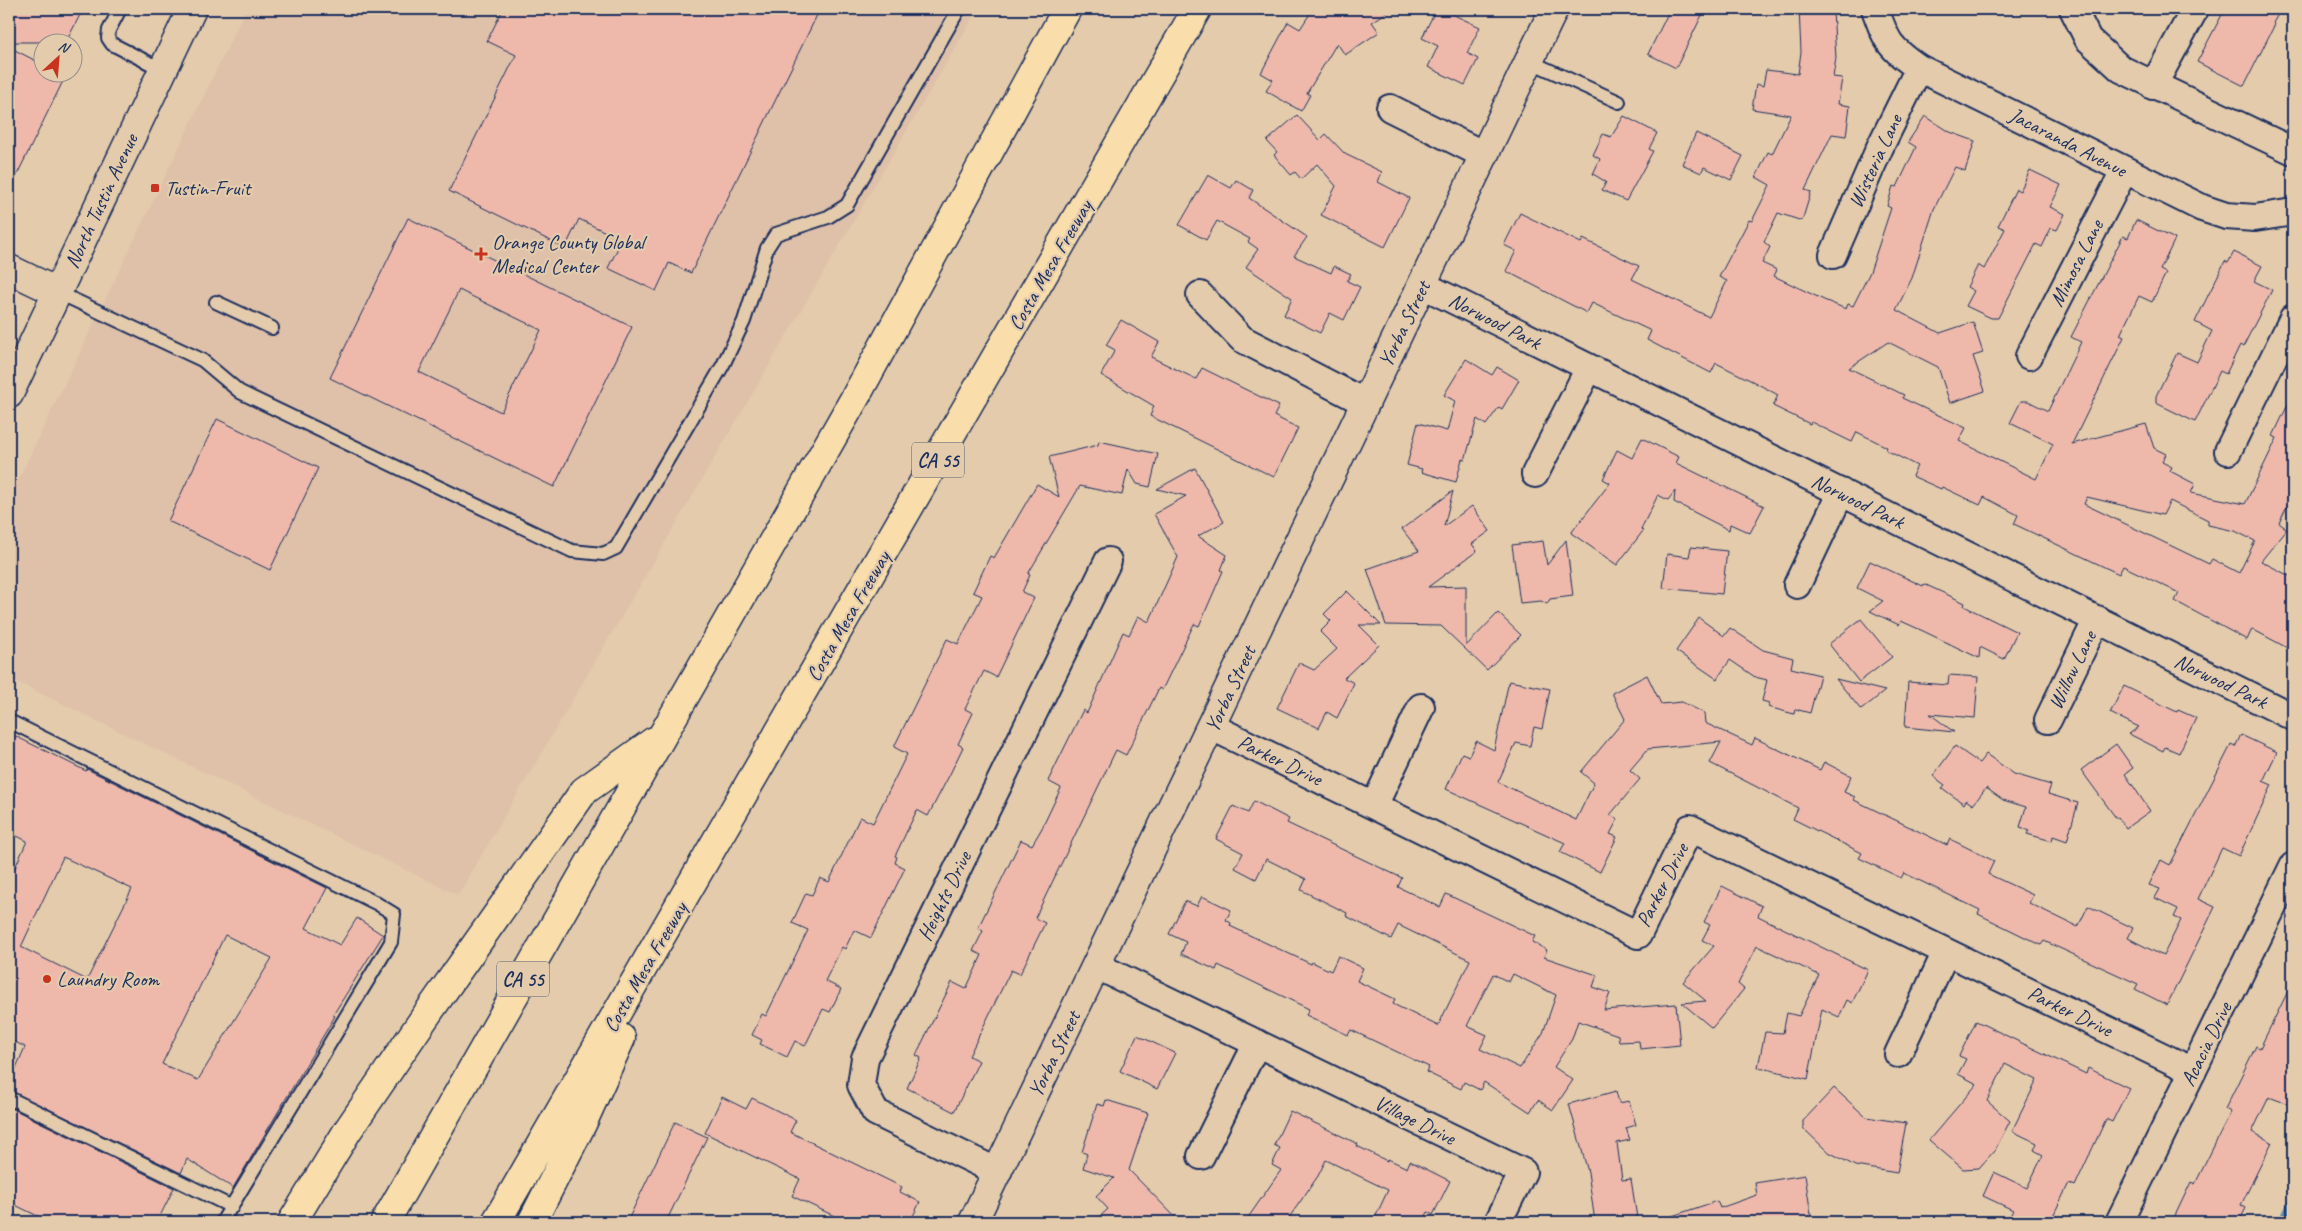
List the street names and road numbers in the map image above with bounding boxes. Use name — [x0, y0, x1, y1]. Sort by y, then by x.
street label: Jacaranda Avenue — [2004, 101, 2133, 184]
street label: Wisteria Lane — [1842, 109, 1908, 212]
street label: North Tustin Avenue — [58, 129, 144, 272]
street label: Costa Mesa Freeway — [1002, 194, 1099, 335]
street label: Mimosa Lane — [2043, 214, 2109, 311]
street label: Yorba Street — [1372, 275, 1437, 371]
street label: Norwood Park — [1445, 287, 1547, 356]
road number: CA 55 — [912, 442, 964, 478]
street label: Norwood Park — [1807, 467, 1910, 535]
street label: Costa Mesa Freeway — [800, 545, 897, 686]
street label: Willow Lane — [2042, 625, 2103, 713]
street label: Yorba Street — [1199, 640, 1262, 736]
street label: Norwood Park — [2170, 647, 2273, 715]
street label: Parker Drive — [1234, 729, 1328, 792]
street label: Parker Drive — [1630, 837, 1695, 931]
street label: Heights Drive — [911, 846, 977, 945]
street label: Costa Mesa Freeway — [597, 896, 694, 1037]
road number: CA 55 — [497, 962, 549, 996]
street label: Parker Drive — [2024, 980, 2118, 1043]
street label: Acacia Drive — [2175, 997, 2238, 1090]
street label: Yorba Street — [1022, 1005, 1087, 1101]
street label: Village Drive — [1370, 1089, 1461, 1151]

